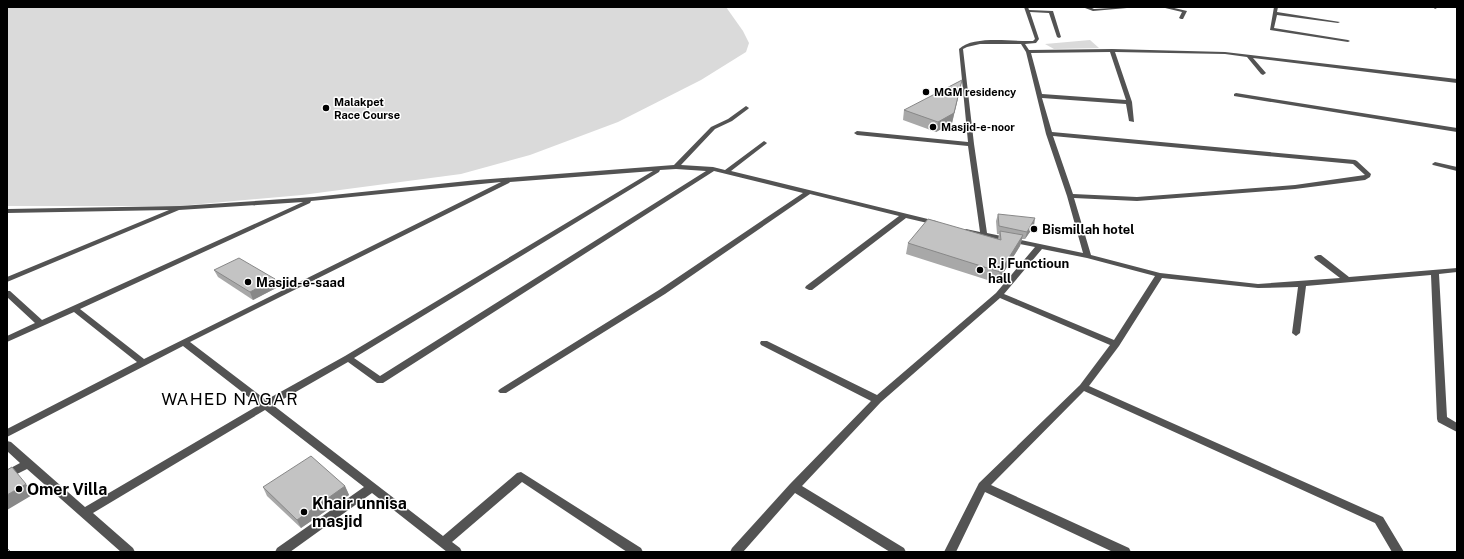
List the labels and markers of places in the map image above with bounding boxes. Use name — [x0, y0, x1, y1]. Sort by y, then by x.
place label: MGM residency — [934, 86, 1017, 98]
marker: MGM residency — [921, 87, 931, 97]
place label: Malakpet Race Course — [334, 96, 400, 121]
marker: Malakpet Race Course — [321, 103, 331, 113]
place label: Masjid-e-noor — [941, 121, 1015, 133]
marker: Masjid-e-noor — [928, 122, 938, 132]
place label: Bismillah hotel — [1042, 222, 1135, 237]
marker: Bismillah hotel — [1029, 224, 1039, 234]
place label: R.j Functioun hall — [988, 256, 1069, 286]
marker: R.j Functioun hall — [975, 265, 985, 275]
place label: Masjid-e-saad — [256, 275, 345, 290]
marker: Masjid-e-saad — [243, 277, 253, 287]
place label: Omer Villa — [27, 480, 107, 499]
marker: Omer Villa — [14, 484, 24, 494]
place label: Khair unnisa masjid — [312, 494, 407, 531]
marker: Khair unnisa masjid — [299, 507, 309, 517]

